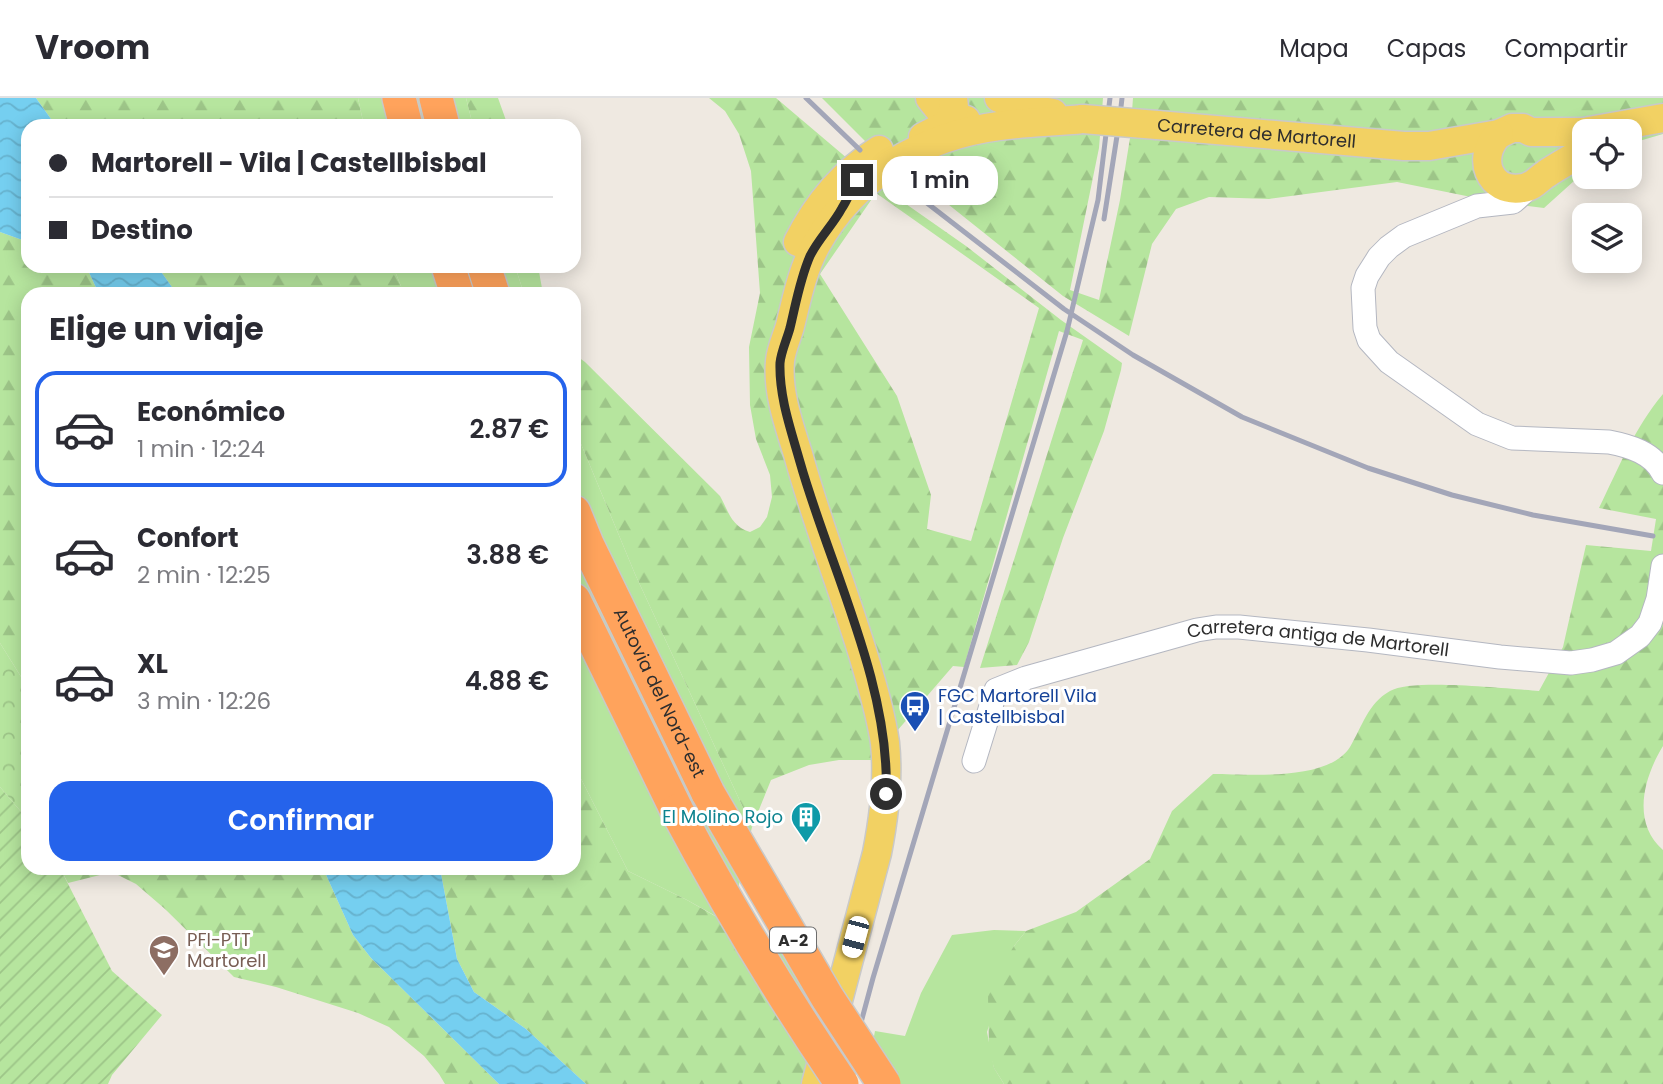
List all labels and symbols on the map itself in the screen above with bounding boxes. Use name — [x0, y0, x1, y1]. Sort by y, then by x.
street label: Carretera de Martorell — [1156, 112, 1357, 154]
callout: 1 min — [882, 155, 997, 204]
route end — [841, 164, 873, 196]
street label: Autovia del Nord-est — [608, 603, 712, 782]
street label: Carretera antiga de Martorell — [1184, 614, 1451, 662]
place label: FGC Martorell Vila | Castellbisbal — [938, 683, 1097, 729]
bus stop icon: FGC Martorell Vila | Castellbisbal — [898, 689, 932, 733]
route start — [870, 778, 902, 810]
building icon: El Molino Rojo — [789, 800, 823, 844]
place label: El Molino Rojo — [662, 804, 783, 829]
car — [840, 914, 871, 960]
place label: PFI-PTT Martorell — [187, 927, 266, 973]
road number: A-2 — [770, 928, 816, 953]
school or university icon: PFI-PTT Martorell — [147, 933, 181, 977]

